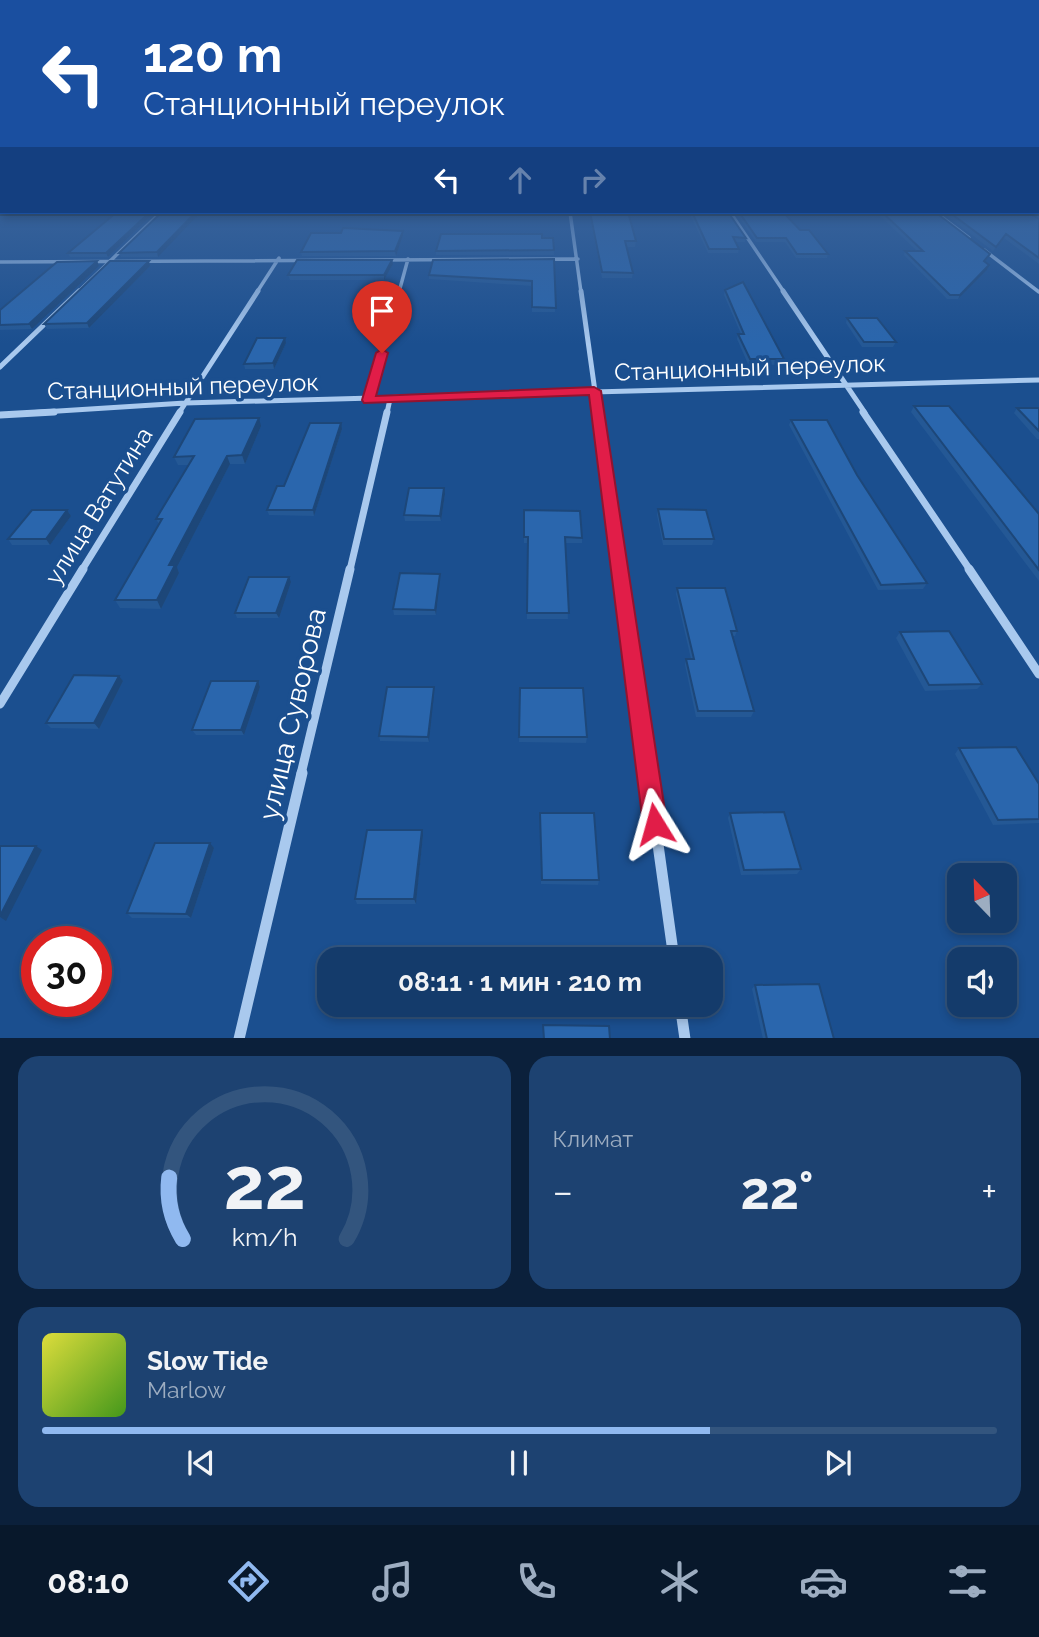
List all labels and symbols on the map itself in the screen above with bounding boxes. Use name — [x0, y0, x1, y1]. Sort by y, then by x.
pin — [352, 281, 412, 353]
street label: Станционный переулок — [614, 348, 886, 387]
street label: Станционный переулок — [47, 367, 319, 406]
street label: улица Ватутина — [39, 422, 159, 590]
street label: улица Суворова — [252, 605, 333, 823]
position arrow — [618, 787, 692, 861]
north arrow — [947, 863, 1017, 933]
speed limit sign: 30 — [21, 926, 112, 1017]

